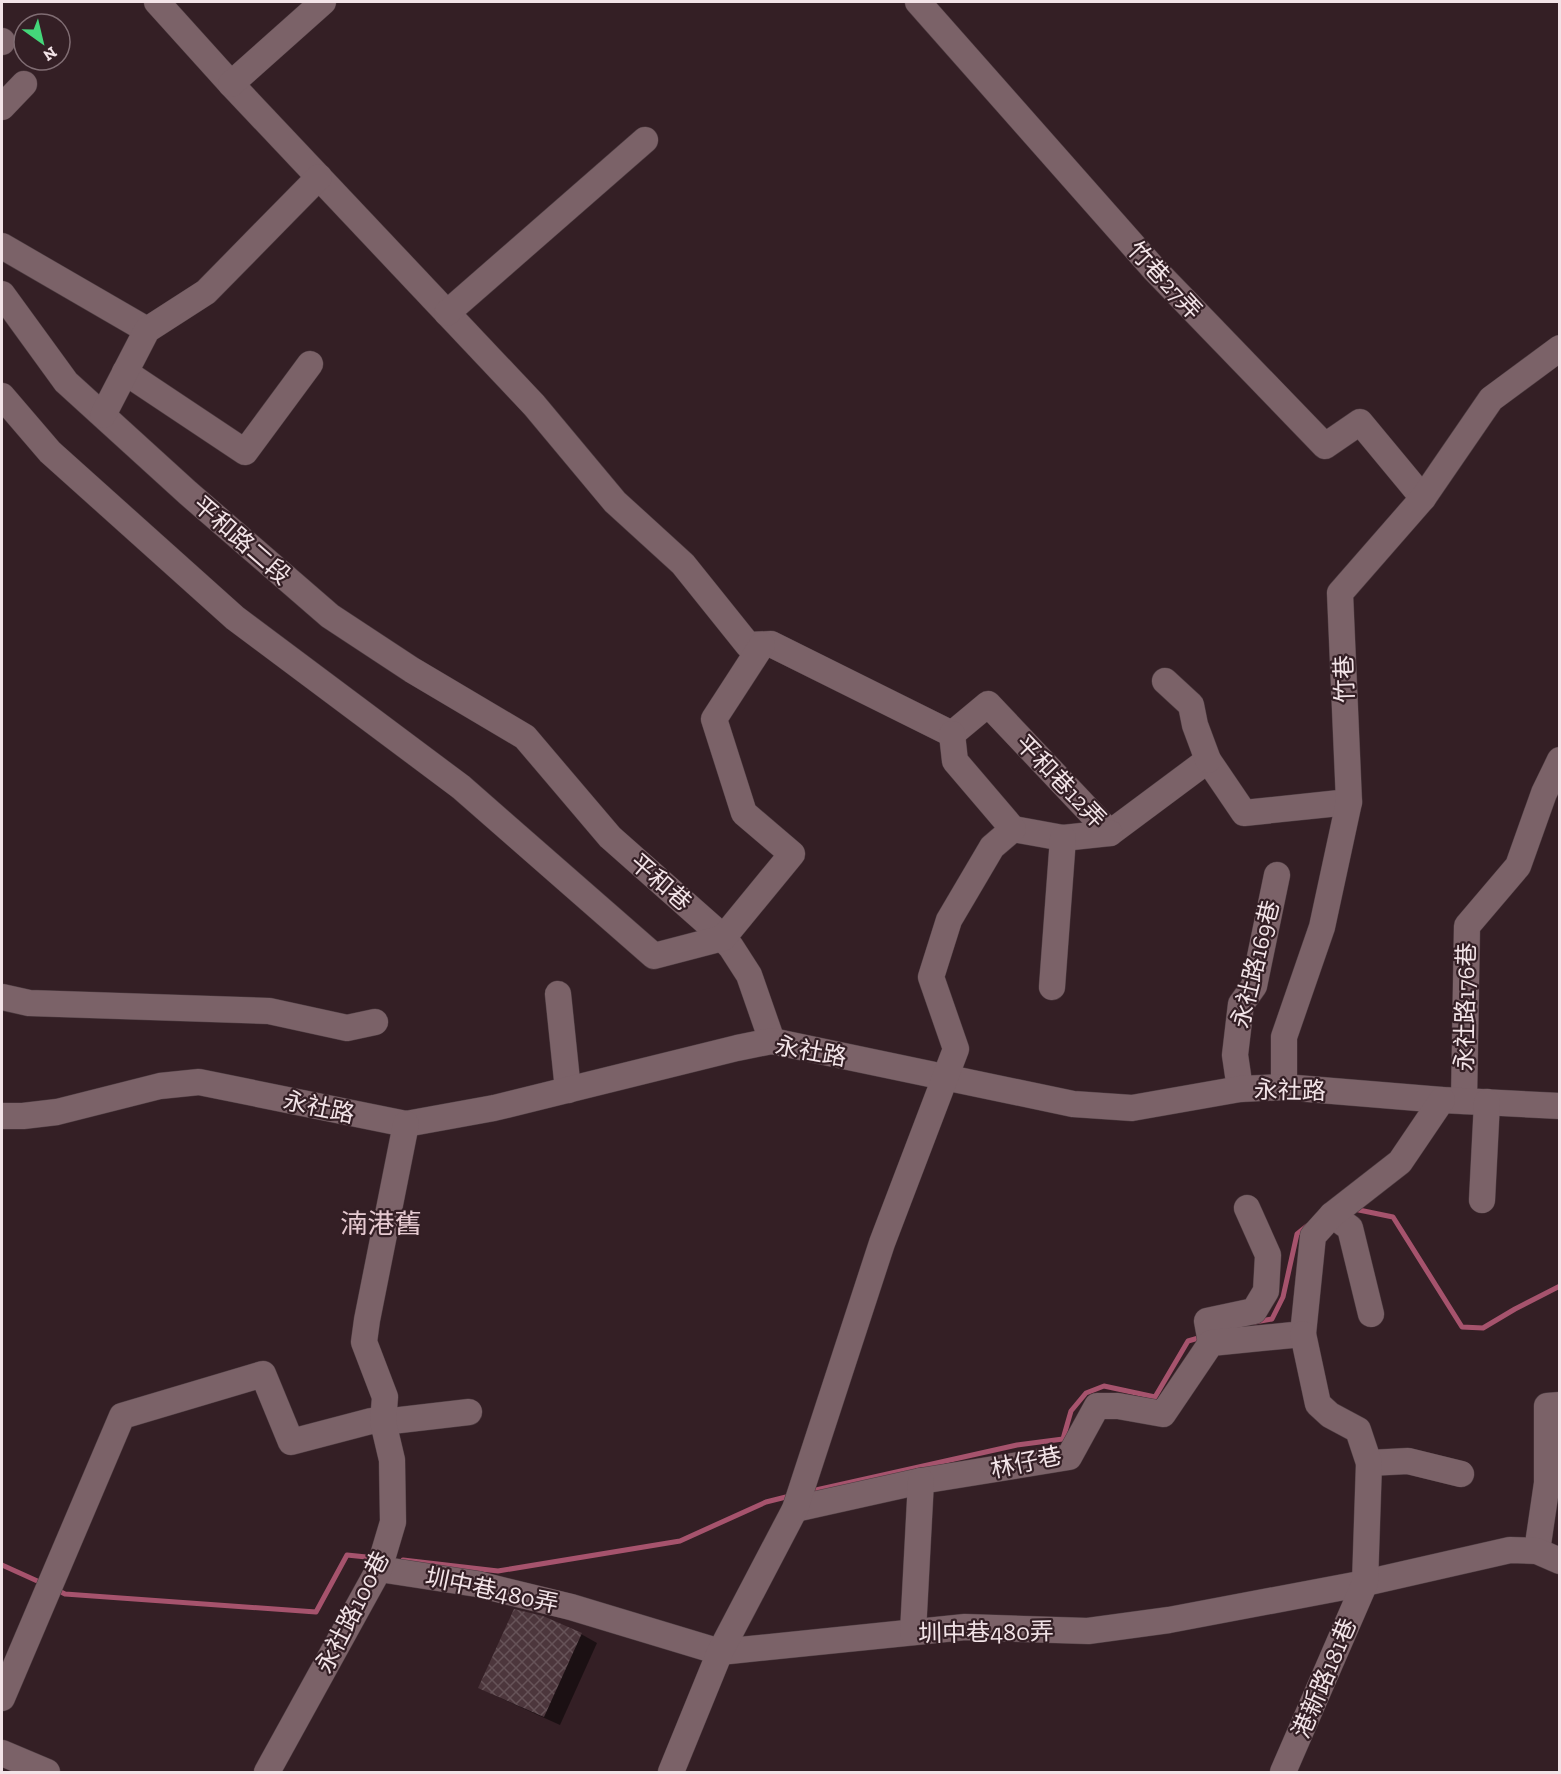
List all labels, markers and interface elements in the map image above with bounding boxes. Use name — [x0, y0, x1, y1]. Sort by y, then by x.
north arrow — [12, 12, 72, 72]
text: N — [40, 43, 60, 65]
street label: 竹巷27弄 — [1122, 235, 1208, 325]
street label: 平和路二段 — [187, 490, 297, 590]
street label: 竹巷 — [1329, 655, 1359, 703]
street label: 平和巷12弄 — [1010, 729, 1112, 833]
street label: 平和巷 — [624, 847, 698, 917]
street label: 永社路169巷 — [1225, 897, 1285, 1031]
street label: 永社路176巷 — [1449, 942, 1481, 1072]
street label: 永社路 — [773, 1030, 849, 1072]
street label: 永社路 — [1254, 1075, 1326, 1105]
street label: 永社路 — [281, 1085, 357, 1129]
district label: 湳港舊 — [341, 1208, 422, 1240]
street label: 林仔巷 — [988, 1440, 1064, 1484]
street label: 永社路100巷 — [309, 1546, 395, 1678]
street label: 圳中巷480弄 — [423, 1562, 561, 1618]
street label: 港新路181巷 — [1286, 1614, 1362, 1742]
street label: 圳中巷480弄 — [918, 1616, 1054, 1648]

